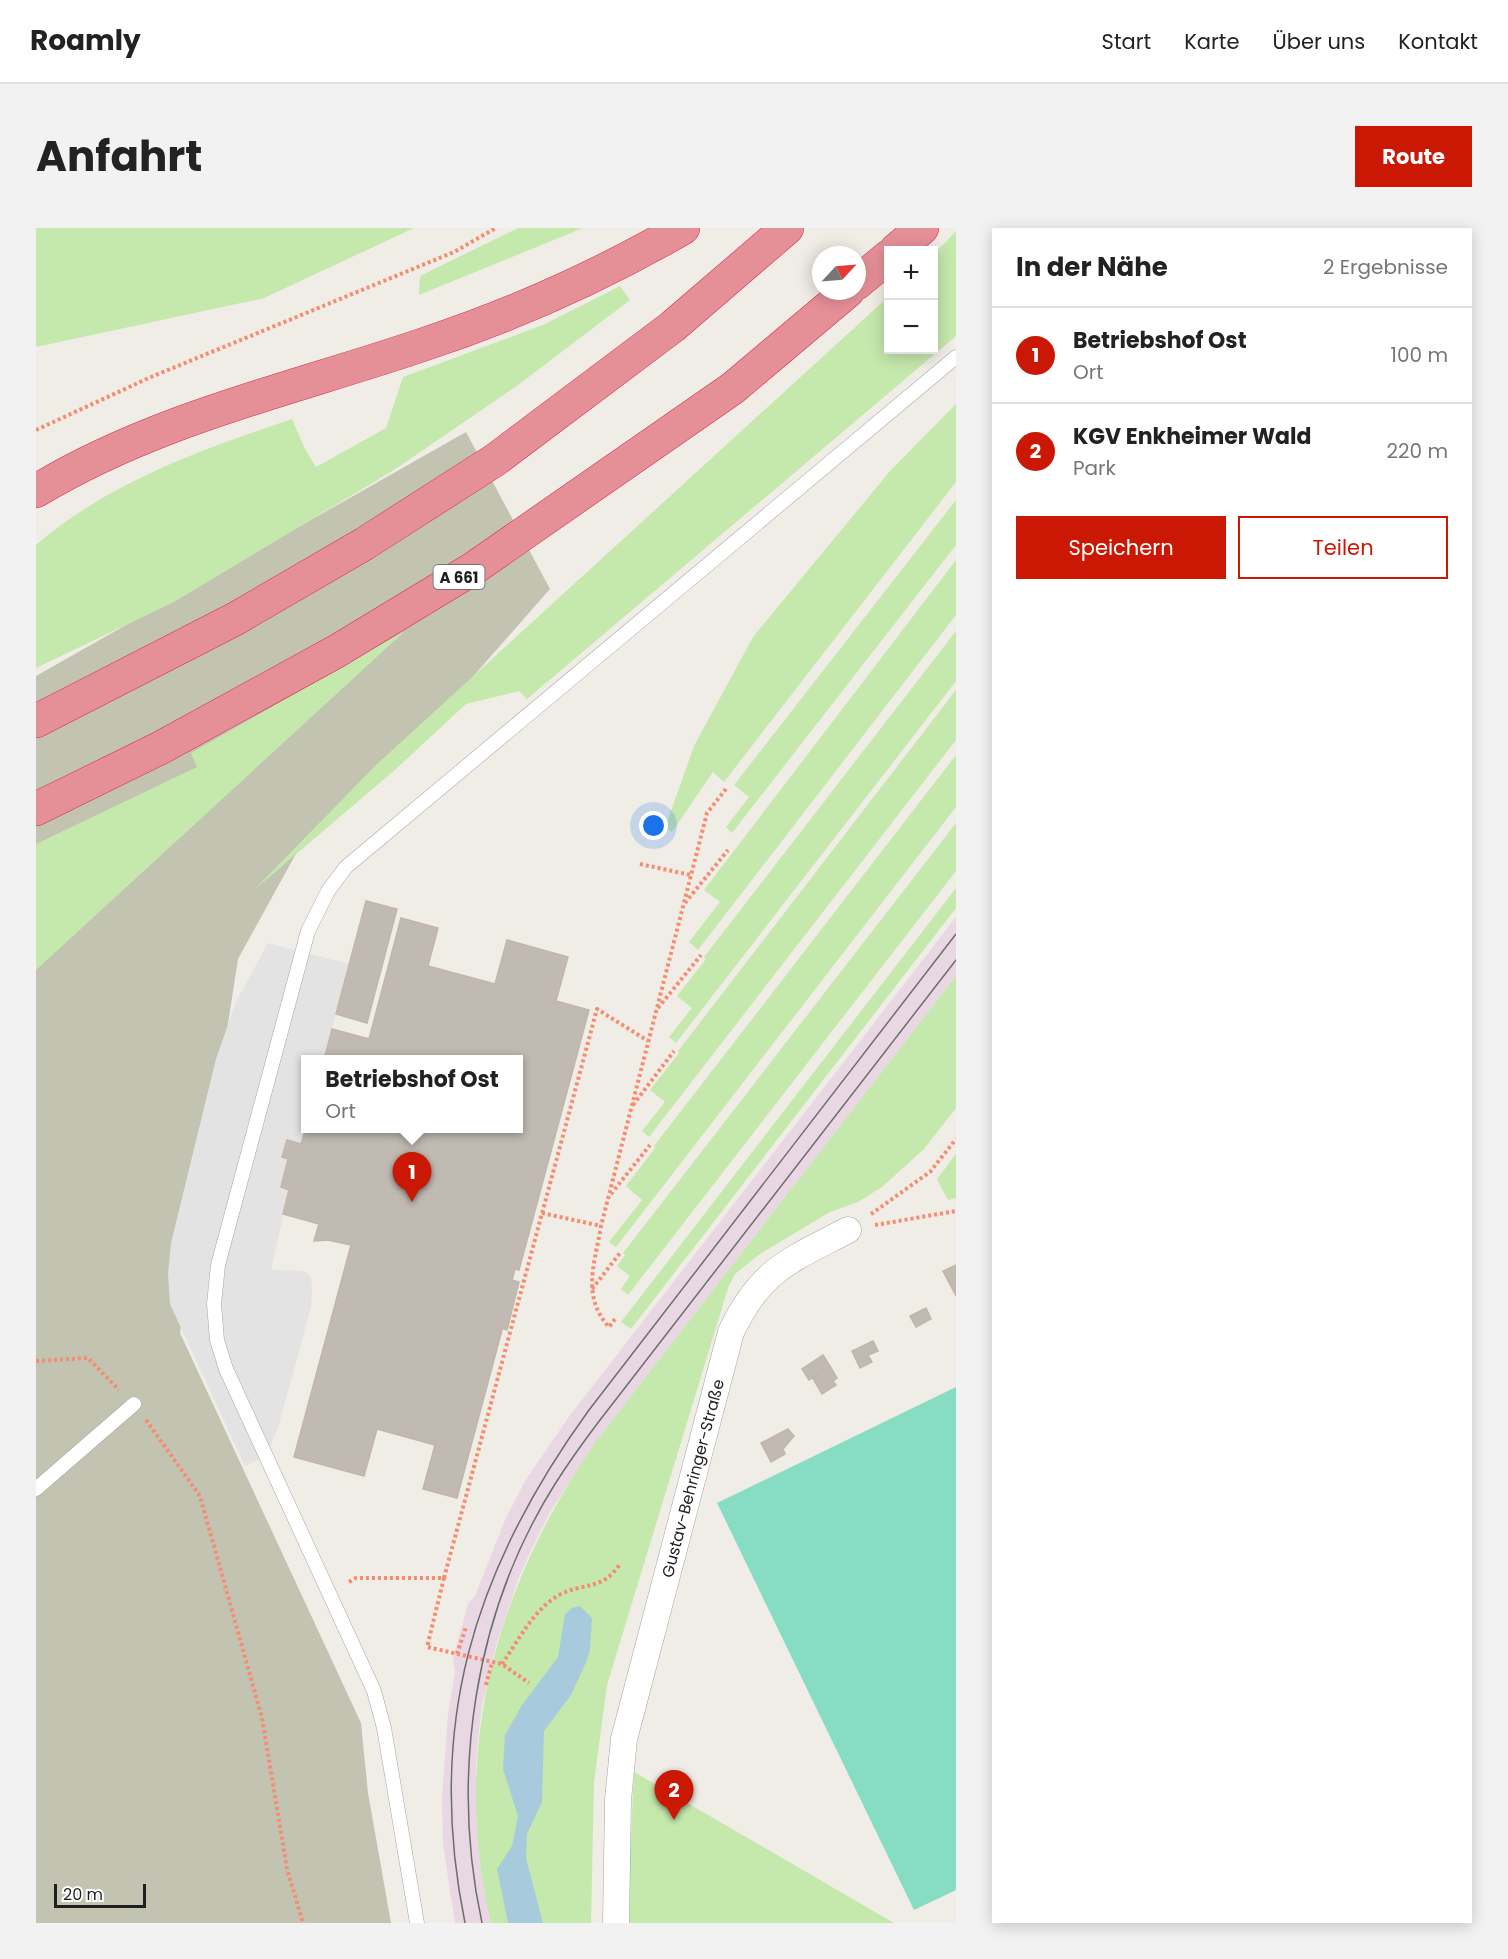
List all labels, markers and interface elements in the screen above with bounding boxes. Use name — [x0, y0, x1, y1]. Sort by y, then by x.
text: Roamly — [30, 21, 141, 60]
text: Start — [1102, 27, 1151, 56]
text: Karte — [1184, 27, 1240, 56]
text: Über uns — [1273, 27, 1365, 56]
text: Kontakt — [1398, 27, 1478, 56]
button: Route — [1355, 126, 1472, 187]
text: Anfahrt — [36, 127, 202, 186]
north arrow — [812, 246, 866, 300]
map controls — [884, 246, 938, 354]
button: + — [884, 246, 938, 300]
text: In der Nähe — [1016, 249, 1168, 285]
text: 2 Ergebnisse — [1323, 253, 1448, 281]
button: − — [884, 300, 938, 354]
text: Betriebshof Ost — [1073, 325, 1247, 356]
text: 1 — [1032, 341, 1039, 369]
text: 100 m — [1391, 341, 1448, 369]
text: Ort — [1073, 358, 1103, 386]
text: KGV Enkheimer Wald — [1073, 421, 1311, 452]
text: 2 — [1030, 437, 1041, 465]
text: 220 m — [1387, 437, 1448, 465]
text: Park — [1073, 454, 1116, 482]
button: Speichern — [1016, 516, 1226, 579]
button: Teilen — [1238, 516, 1448, 579]
road number: A 661 — [434, 565, 484, 589]
your location — [639, 811, 668, 840]
popup — [301, 1055, 523, 1133]
text: Betriebshof Ost — [325, 1064, 499, 1095]
text: Ort — [325, 1097, 356, 1125]
pin: 1 — [392, 1152, 431, 1202]
street label: Gustav-Behringer-Straße — [656, 1376, 730, 1580]
pin: 2 — [654, 1770, 694, 1820]
scale bar — [54, 1881, 146, 1908]
text: 20 m — [63, 1883, 103, 1906]

